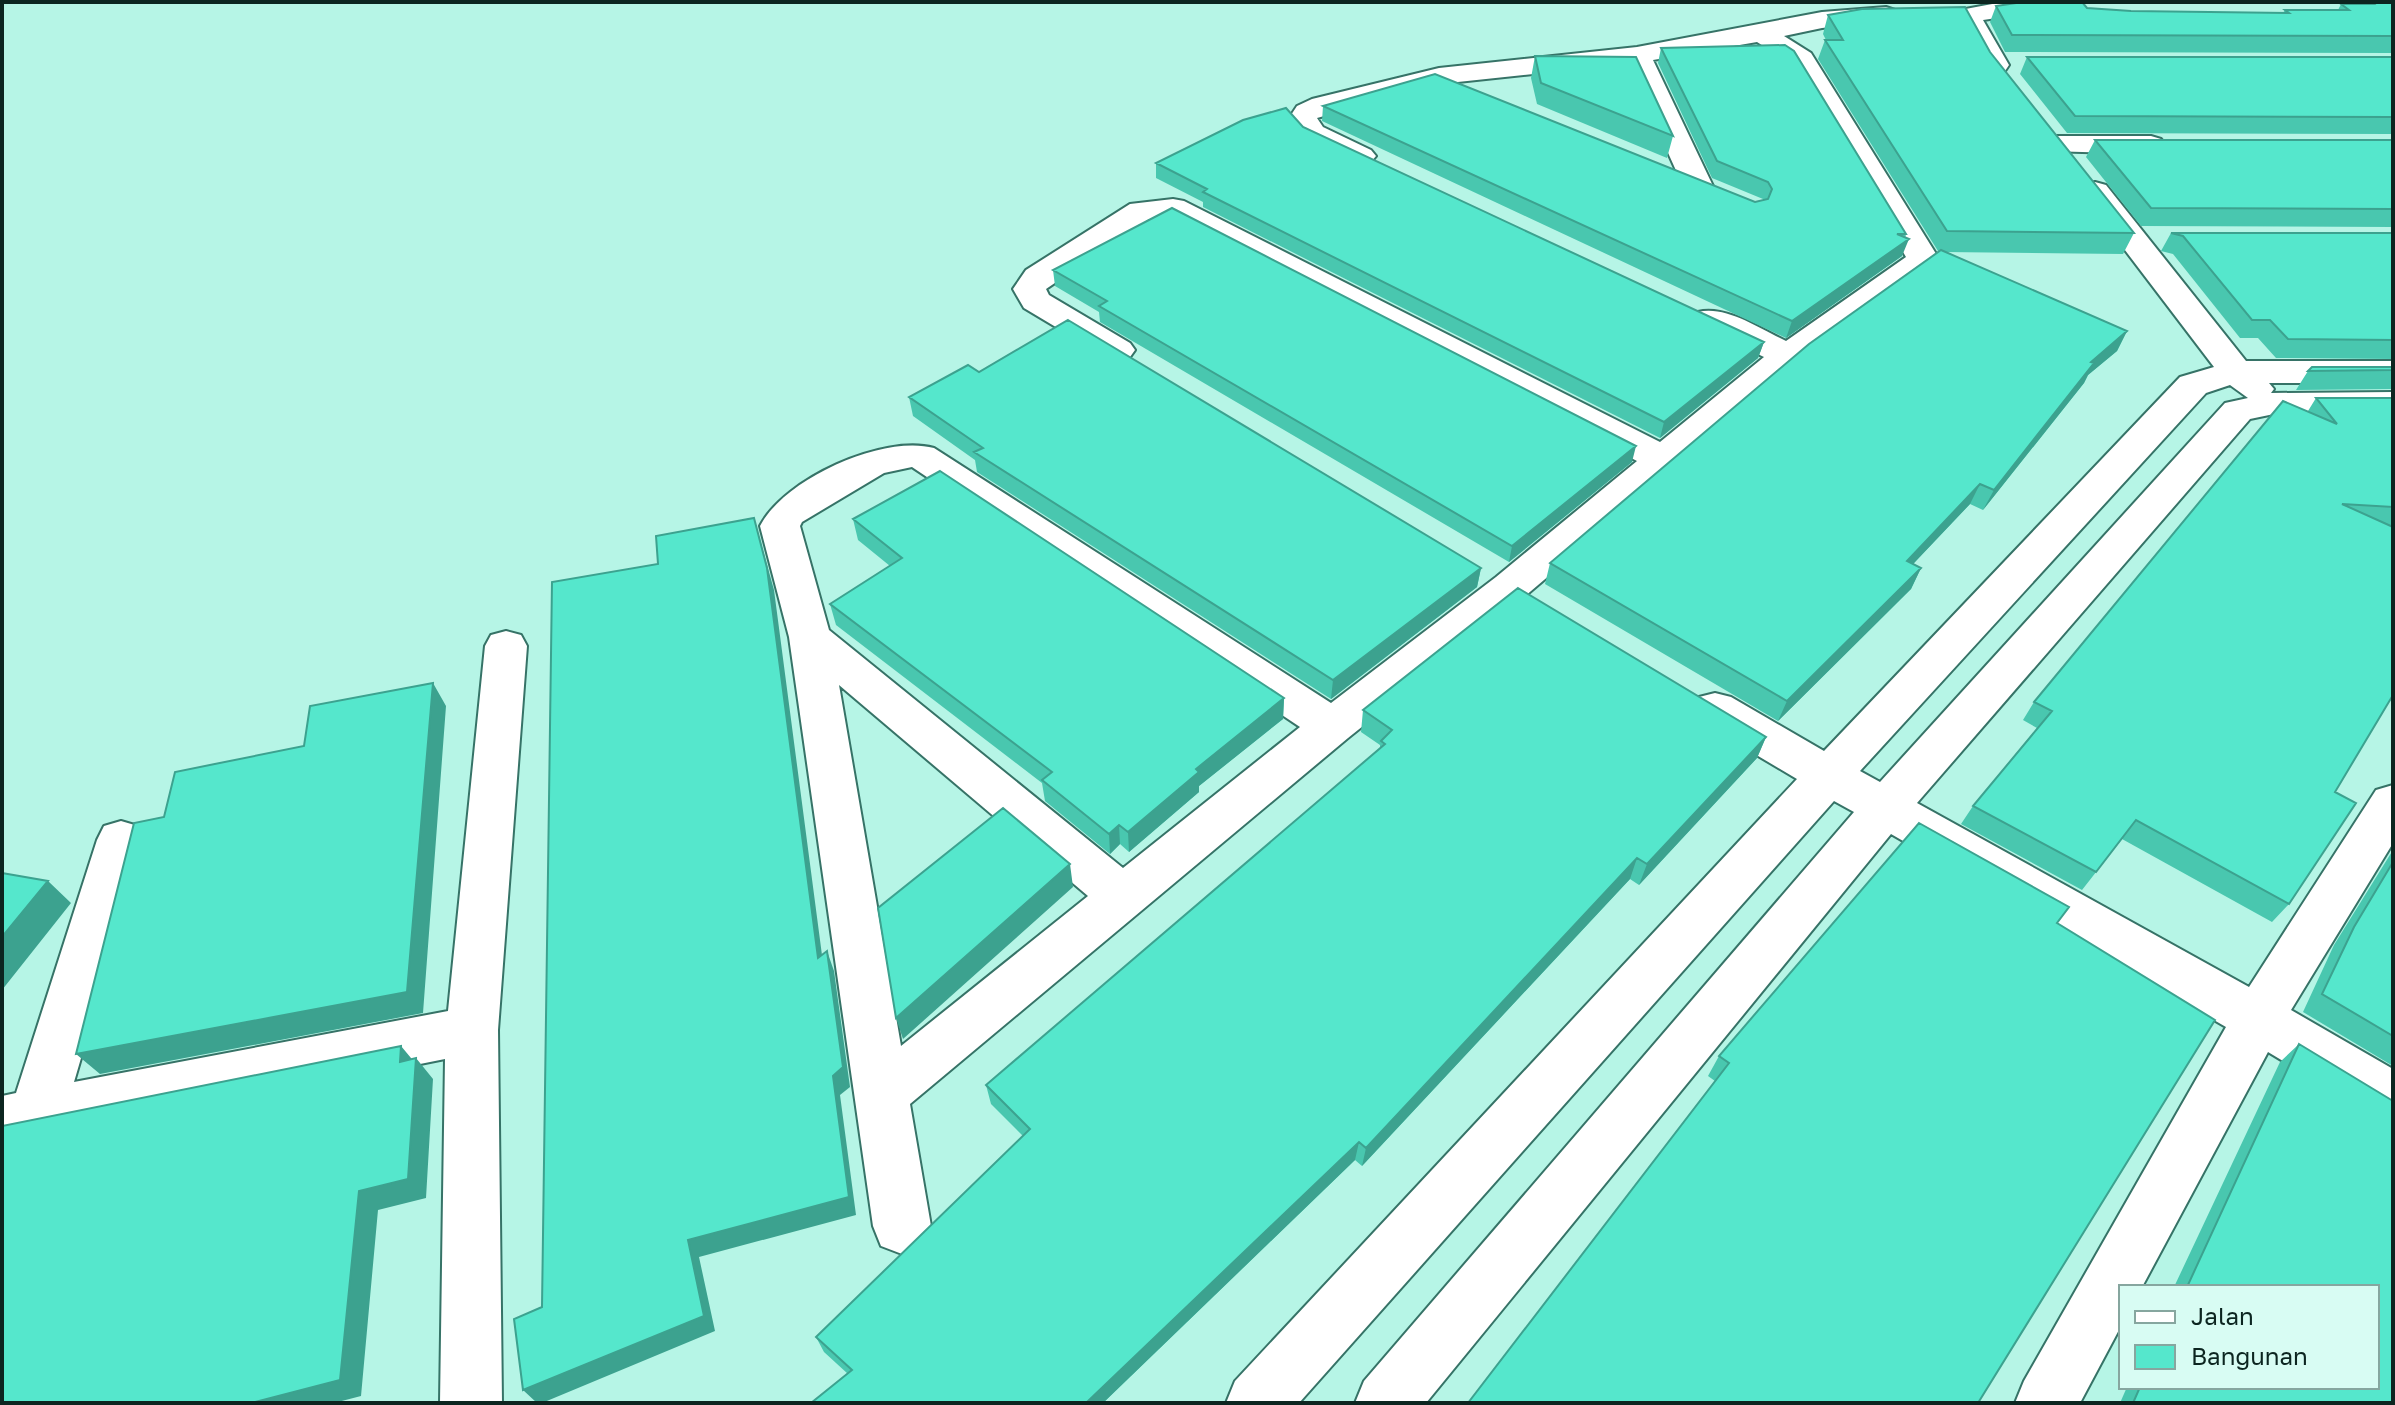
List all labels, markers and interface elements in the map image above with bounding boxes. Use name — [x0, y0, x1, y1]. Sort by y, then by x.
legend — [2119, 1285, 2379, 1389]
text: Jalan — [2191, 1301, 2254, 1330]
text: Bangunan — [2191, 1341, 2308, 1370]

